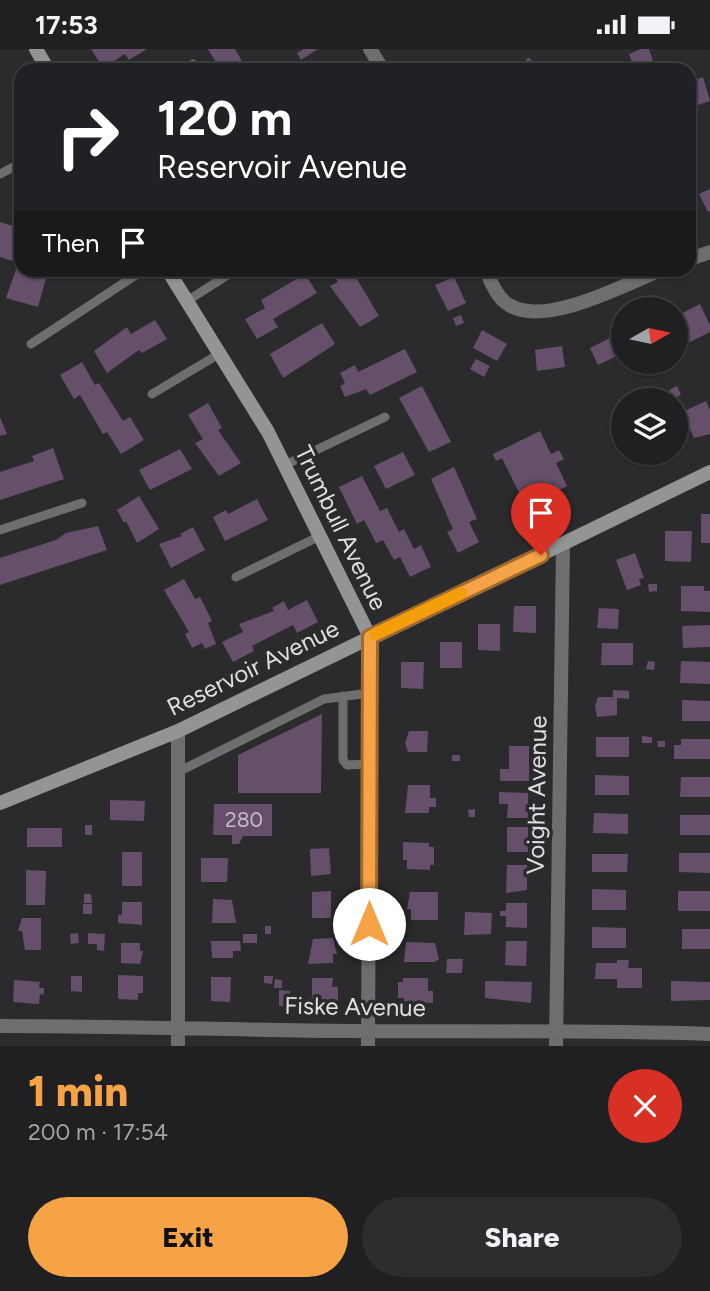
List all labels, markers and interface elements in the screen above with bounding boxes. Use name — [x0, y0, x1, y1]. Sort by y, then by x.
text: 17:53 — [35, 9, 98, 41]
text: 120 m — [157, 88, 292, 147]
icon: right — [42, 91, 133, 182]
text: Reservoir Avenue — [157, 148, 407, 186]
icon: arrive — [114, 224, 152, 262]
text: Then — [42, 227, 100, 259]
north arrow — [611, 297, 688, 375]
map controls — [611, 297, 688, 465]
button: layers — [611, 388, 688, 465]
street label: Trumbull Avenue — [289, 441, 394, 615]
pin — [511, 483, 571, 555]
icon: arrive — [522, 494, 560, 532]
street label: Reservoir Avenue — [162, 613, 343, 722]
street label: Voight Avenue — [521, 715, 552, 875]
house number: 280 — [225, 807, 263, 832]
position arrow — [332, 887, 406, 961]
street label: Fiske Avenue — [284, 991, 426, 1022]
text: 1 min — [28, 1066, 128, 1117]
button: close — [608, 1069, 682, 1143]
text: 200 m · 17:54 — [28, 1118, 168, 1146]
button: Exit — [28, 1197, 348, 1277]
button: Share — [362, 1197, 682, 1277]

